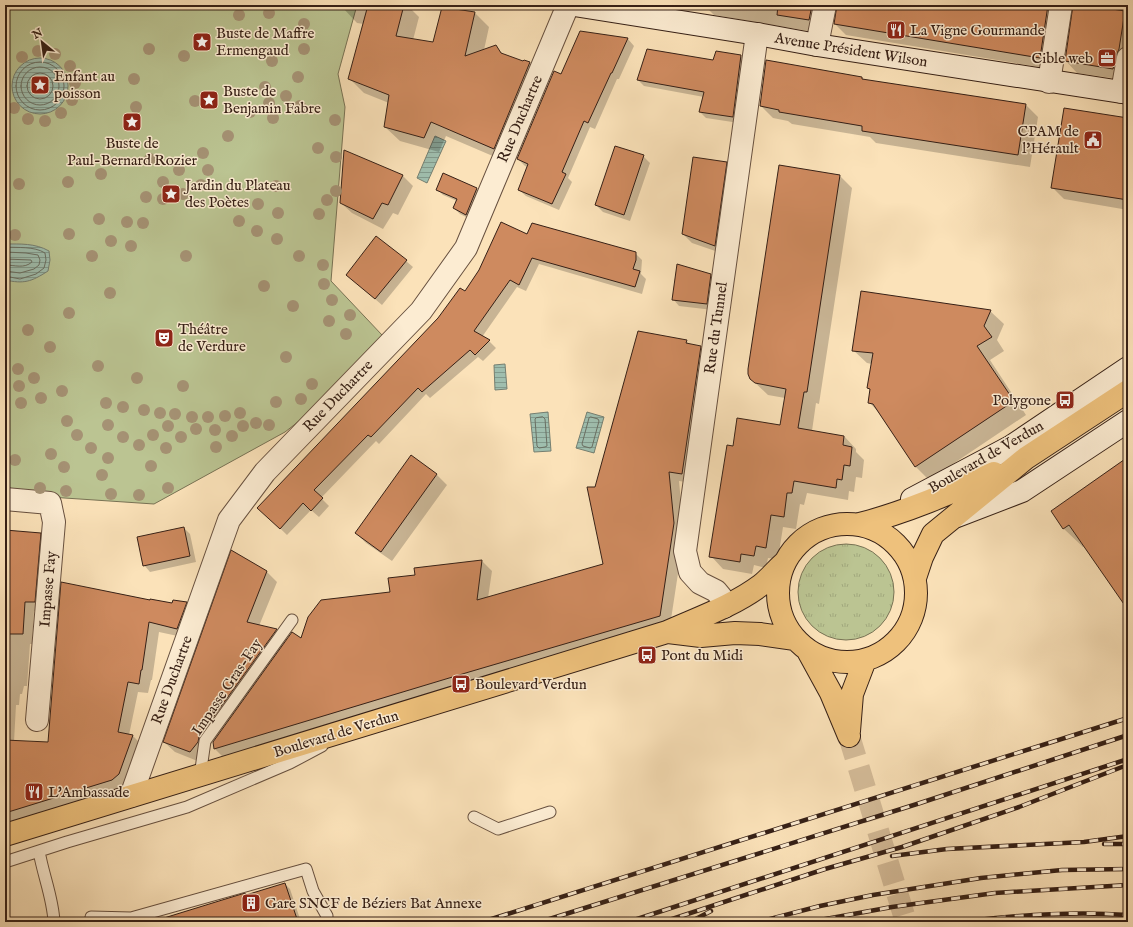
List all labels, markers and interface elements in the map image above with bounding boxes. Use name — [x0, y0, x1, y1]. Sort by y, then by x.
restaurant icon: La Vigne Gourmande — [885, 19, 907, 41]
place label: La Vigne Gourmande — [910, 21, 1045, 40]
north arrow — [22, 22, 62, 62]
place label: Buste de Maffre Ermengaud — [216, 24, 314, 60]
text: N — [29, 25, 46, 43]
street label: Avenue Président Wilson — [772, 28, 929, 71]
place icon: Buste de Maffre Ermengaud — [191, 31, 213, 53]
office icon: Cible web — [1096, 47, 1118, 69]
place label: Cible web — [1032, 49, 1093, 68]
place label: Enfant au poisson — [54, 67, 115, 103]
street label: Rue Duchartre — [493, 72, 547, 166]
place icon: Enfant au poisson — [29, 74, 51, 96]
place label: Buste de Benjamin Fabre — [223, 82, 321, 118]
place icon: Buste de Benjamin Fabre — [198, 89, 220, 111]
place icon: Buste de Paul-Bernard Rozier — [121, 111, 143, 133]
place label: CPAM de l'Hérault — [1018, 122, 1079, 158]
public building icon: CPAM de l'Hérault — [1082, 129, 1104, 151]
place label: Buste de Paul-Bernard Rozier — [67, 134, 198, 170]
place label: Jardin du Plateau des Poètes — [183, 176, 291, 212]
place icon: Jardin du Plateau des Poètes — [160, 183, 182, 205]
street label: Rue du Tunnel — [700, 280, 732, 375]
place label: Théâtre de Verdure — [178, 320, 246, 356]
theatre icon: Théâtre de Verdure — [153, 327, 175, 349]
street label: Rue Duchartre — [299, 356, 377, 436]
bus stop icon: Polygone — [1054, 389, 1076, 411]
place label: Polygone — [993, 391, 1051, 410]
street label: Boulevard de Verdun — [925, 416, 1047, 498]
street label: Impasse Fay — [35, 550, 61, 628]
street label: Rue Duchartre — [147, 633, 197, 727]
street label: Impasse Gras-Fay — [188, 635, 267, 739]
bus stop icon: Pont du Midi — [636, 644, 658, 666]
place label: Pont du Midi — [661, 646, 743, 665]
bus stop icon: Boulevard Verdun — [450, 673, 472, 695]
place label: Boulevard Verdun — [475, 675, 587, 694]
street label: Boulevard de Verdun — [271, 706, 401, 762]
restaurant icon: L'Ambassade — [23, 781, 45, 803]
place label: L'Ambassade — [48, 783, 129, 802]
building icon: Gare SNCF de Béziers Bat Annexe — [240, 892, 262, 914]
place label: Gare SNCF de Béziers Bat Annexe — [265, 894, 482, 913]

